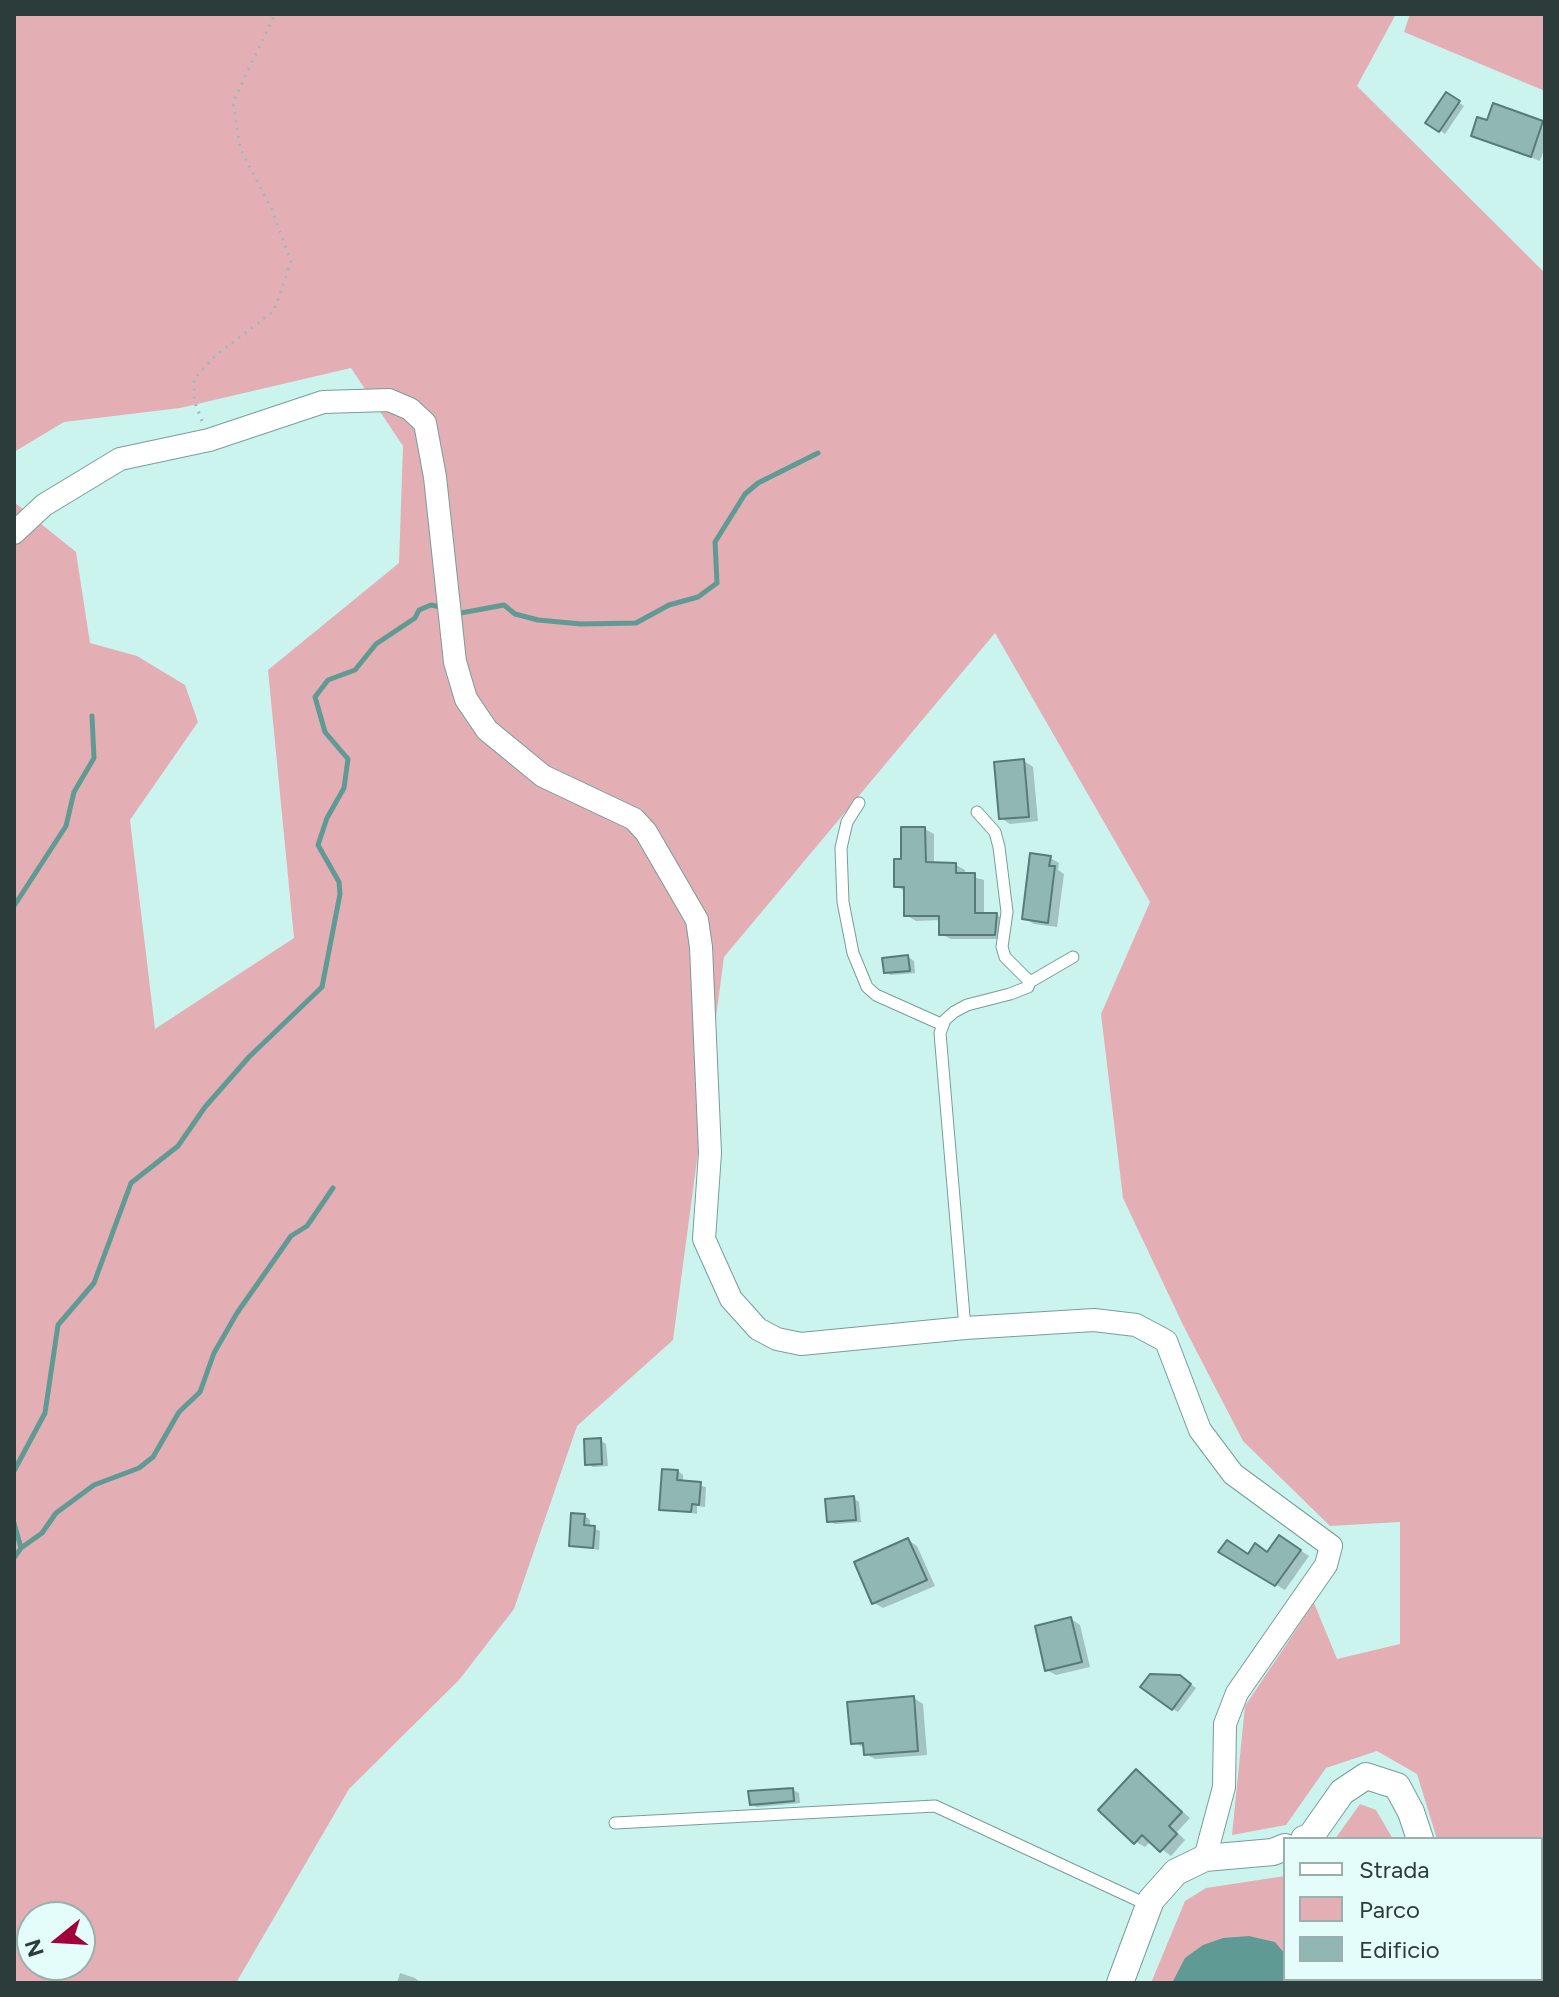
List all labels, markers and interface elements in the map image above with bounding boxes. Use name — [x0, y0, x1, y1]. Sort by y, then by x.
legend — [1283, 1837, 1543, 1981]
text: Strada — [1359, 1855, 1429, 1884]
text: Parco — [1359, 1895, 1420, 1924]
north arrow — [16, 1901, 96, 1981]
text: Edificio — [1359, 1935, 1440, 1964]
text: N — [19, 1936, 50, 1960]

